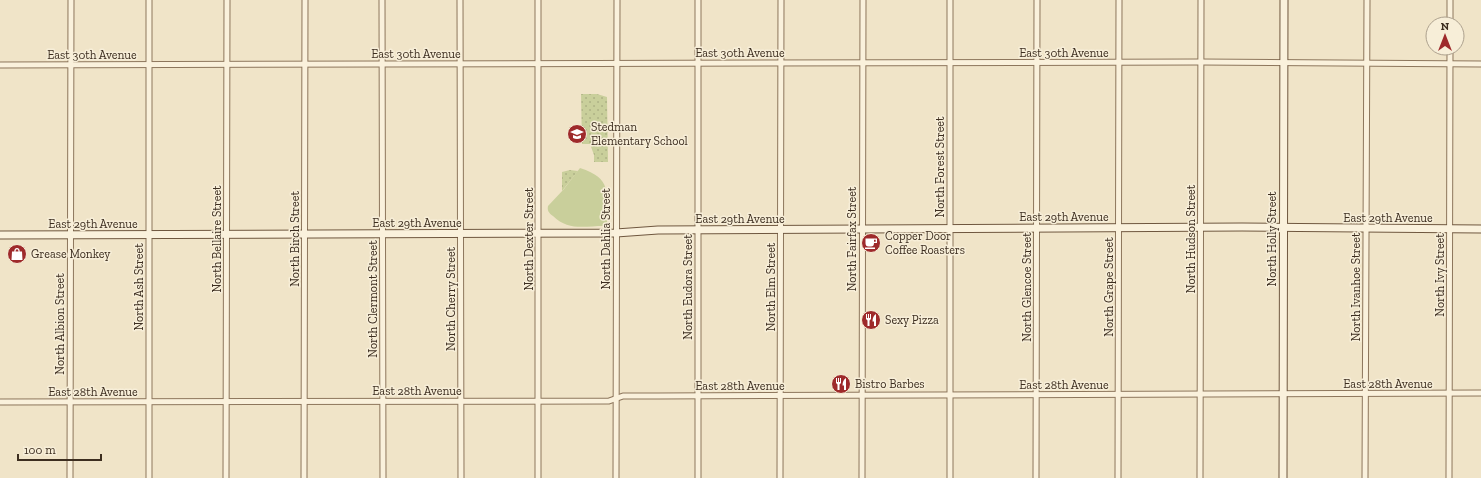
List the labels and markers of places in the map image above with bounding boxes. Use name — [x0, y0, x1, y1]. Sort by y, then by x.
place label: Stedman Elementary School — [591, 120, 688, 148]
school or university icon: Stedman Elementary School — [566, 123, 588, 145]
place label: Copper Door Coffee Roasters — [885, 229, 965, 257]
cafe icon: Copper Door Coffee Roasters — [860, 232, 882, 254]
shop icon: Grease Monkey — [6, 243, 28, 265]
place label: Grease Monkey — [31, 247, 111, 261]
restaurant icon: Sexy Pizza — [860, 309, 882, 331]
place label: Sexy Pizza — [885, 313, 939, 327]
restaurant icon: Bistro Barbes — [830, 373, 852, 395]
place label: Bistro Barbes — [855, 377, 925, 391]

